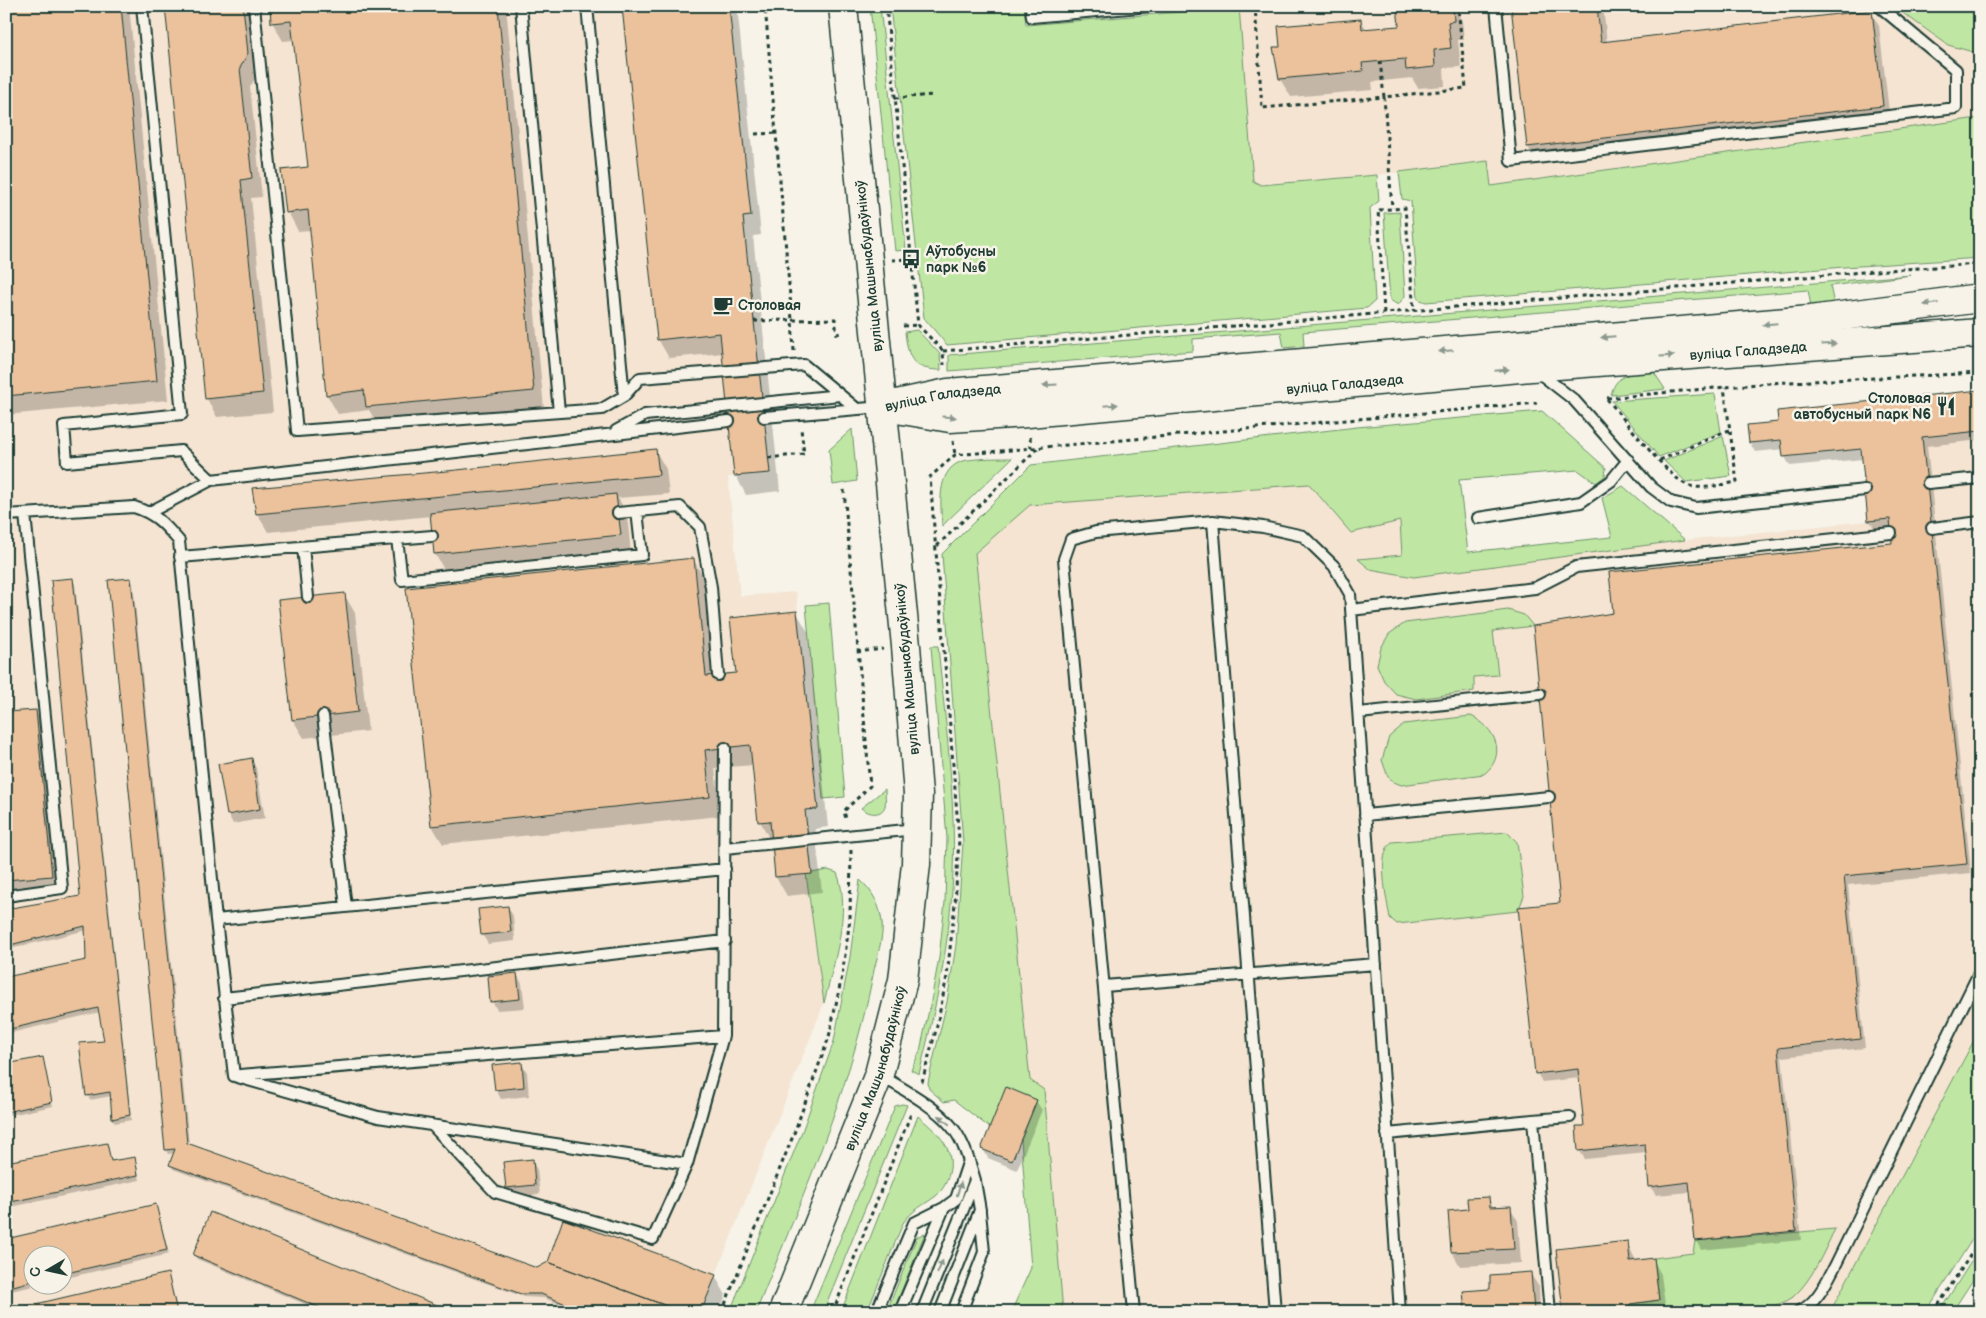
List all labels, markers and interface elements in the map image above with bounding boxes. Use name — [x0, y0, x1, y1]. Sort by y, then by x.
street label: вуліца Машынабудаўнікоў — [851, 179, 886, 353]
place label: Аўтобусны парк №6 — [925, 243, 996, 276]
bus stop icon: Аўтобусны парк №6 — [900, 248, 922, 270]
cafe icon: Столовая — [712, 294, 734, 316]
place label: Столовая — [738, 297, 801, 314]
one-way arrow — [1923, 301, 1939, 309]
one-way arrow — [1762, 320, 1778, 328]
one-way arrow — [1600, 333, 1616, 341]
street label: вуліца Галадзеда — [1689, 338, 1808, 363]
one-way arrow — [1821, 339, 1837, 347]
one-way arrow — [1438, 348, 1454, 356]
one-way arrow — [1659, 352, 1675, 360]
one-way arrow — [1494, 365, 1510, 373]
street label: вуліца Галадзеда — [1285, 370, 1405, 398]
street label: вуліца Галадзеда — [883, 380, 1003, 415]
one-way arrow — [1042, 381, 1058, 389]
place label: Столовая автобусный парк N6 — [1794, 390, 1931, 423]
restaurant icon: Столовая автобусный парк N6 — [1935, 395, 1957, 417]
one-way arrow — [1103, 401, 1119, 409]
one-way arrow — [941, 414, 957, 422]
street label: вуліца Машынабудаўнікоў — [891, 582, 923, 756]
street label: вуліца Машынабудаўнікоў — [841, 984, 910, 1153]
one-way arrow — [937, 1114, 950, 1125]
one-way arrow — [956, 1182, 963, 1197]
north arrow — [22, 1246, 72, 1296]
one-way arrow — [937, 1259, 945, 1274]
text: С — [26, 1266, 45, 1278]

